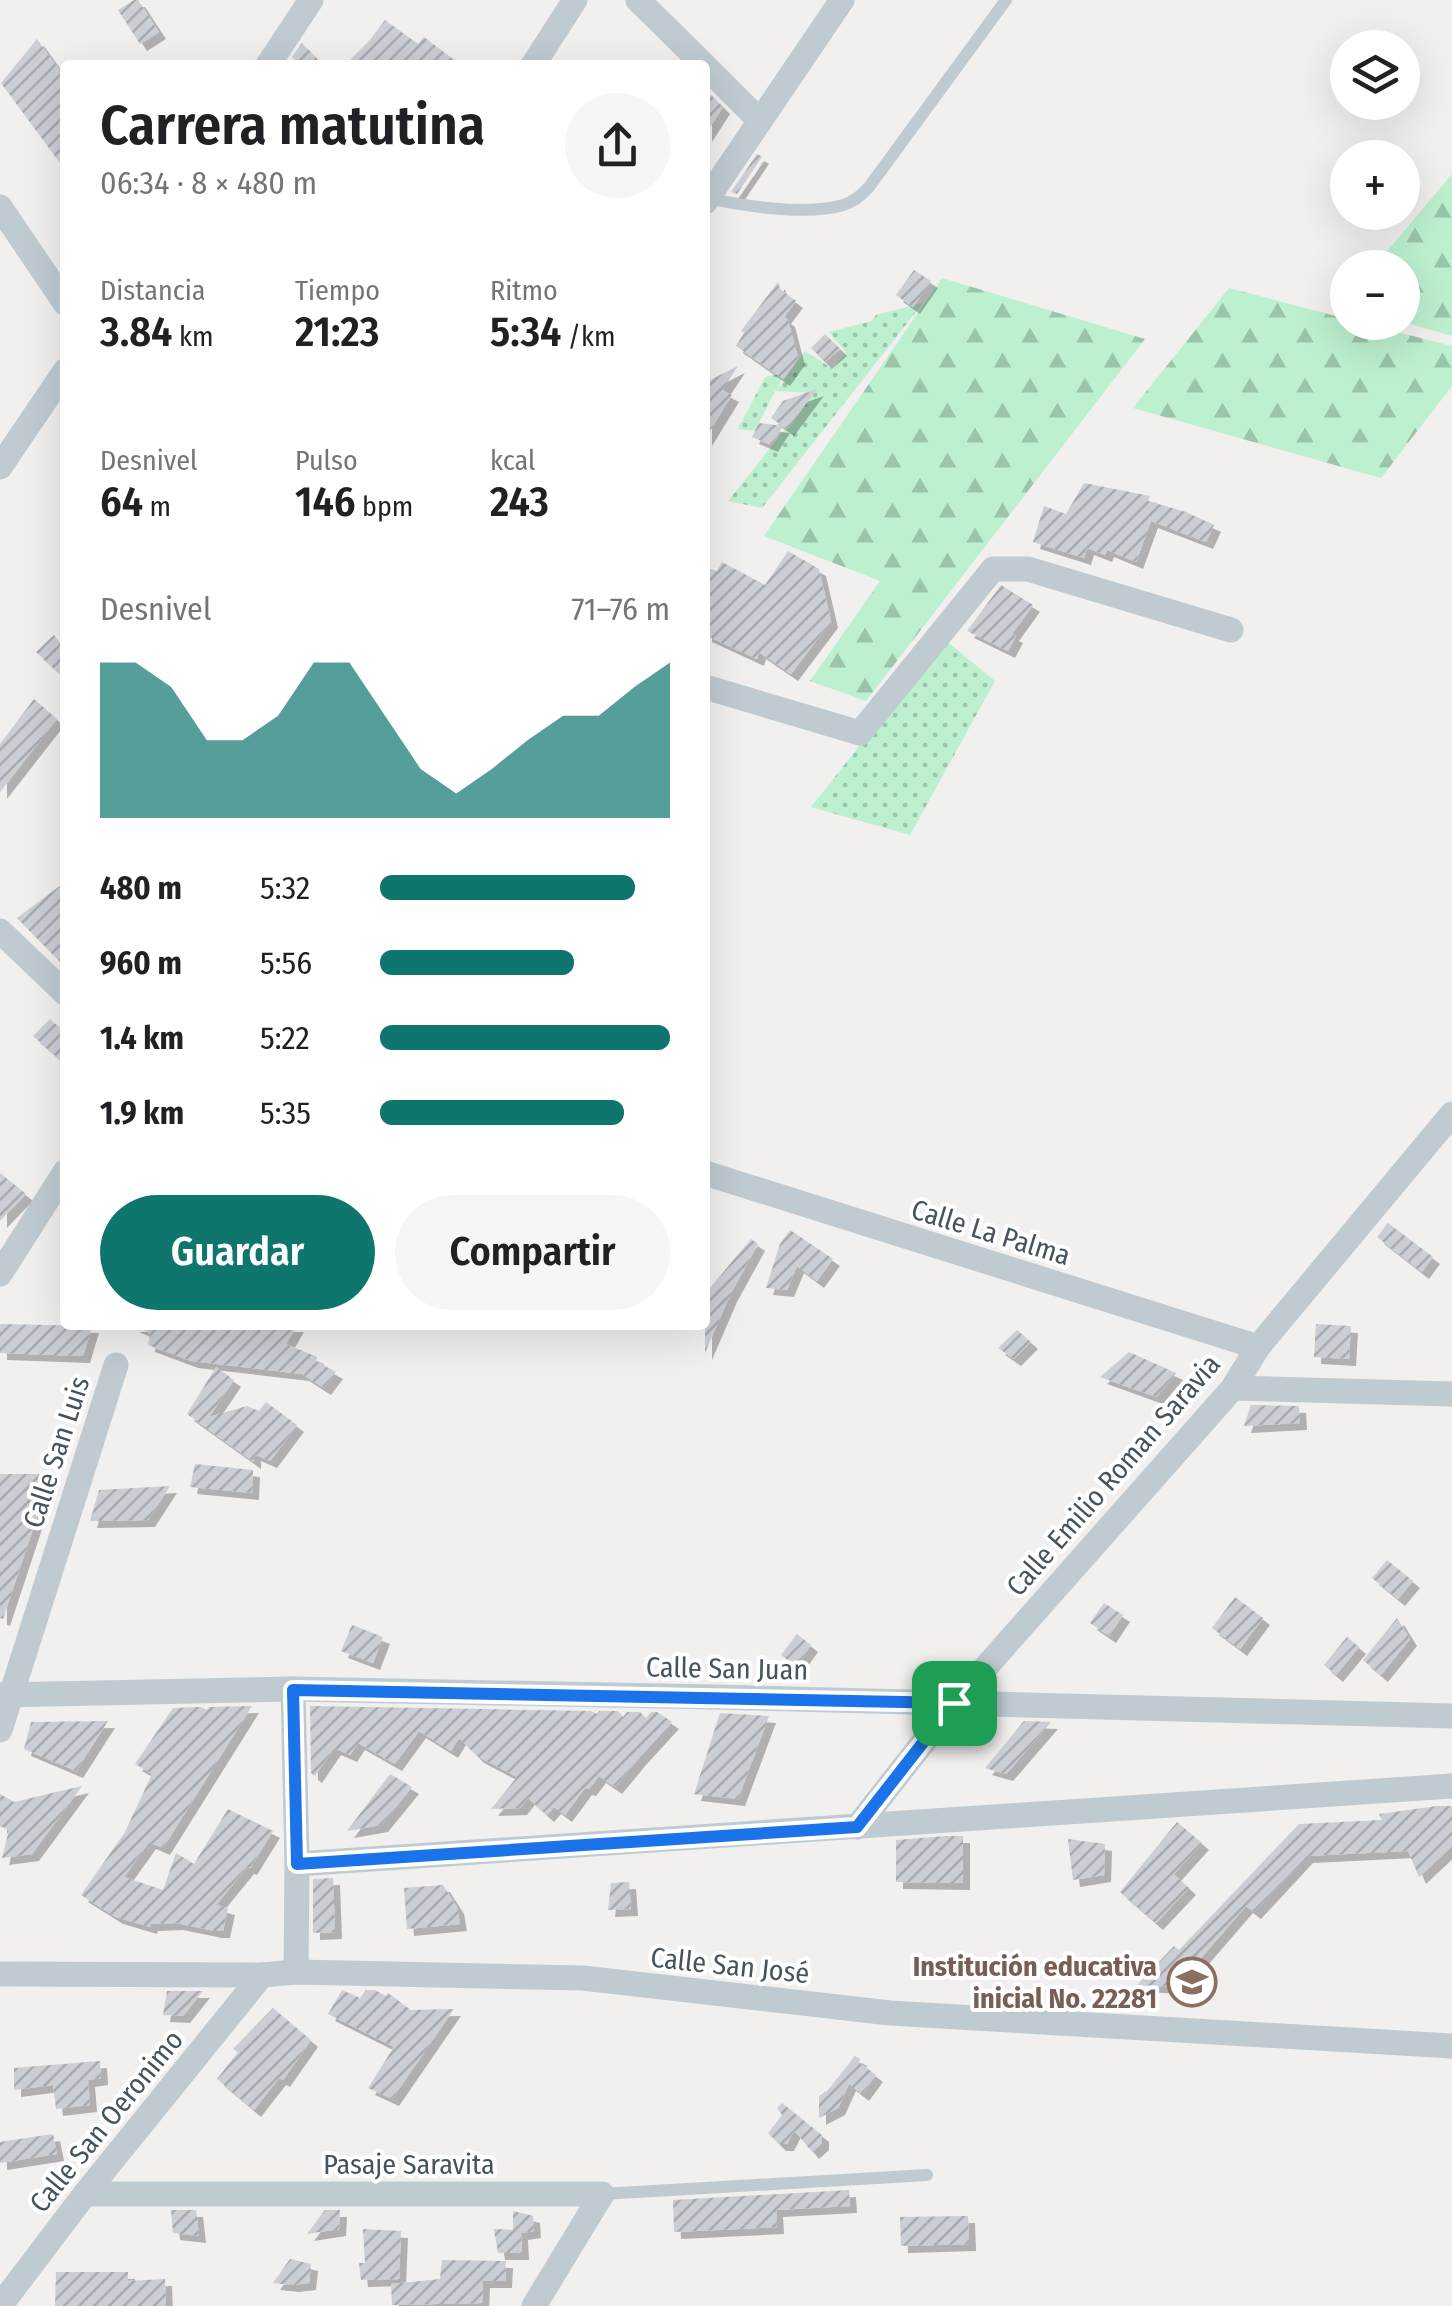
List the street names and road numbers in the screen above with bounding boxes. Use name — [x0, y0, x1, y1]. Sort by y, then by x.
street label: Calle La Palma — [908, 1193, 1074, 1272]
street label: Calle Emilio Roman Saravia — [1000, 1348, 1227, 1603]
street label: Calle San Luis — [17, 1372, 96, 1532]
street label: Calle San Juan — [646, 1651, 808, 1686]
street label: Calle San José — [649, 1941, 811, 1990]
street label: Calle San Oeronimo — [23, 2024, 190, 2219]
street label: Pasaje Saravita — [323, 2148, 495, 2181]

